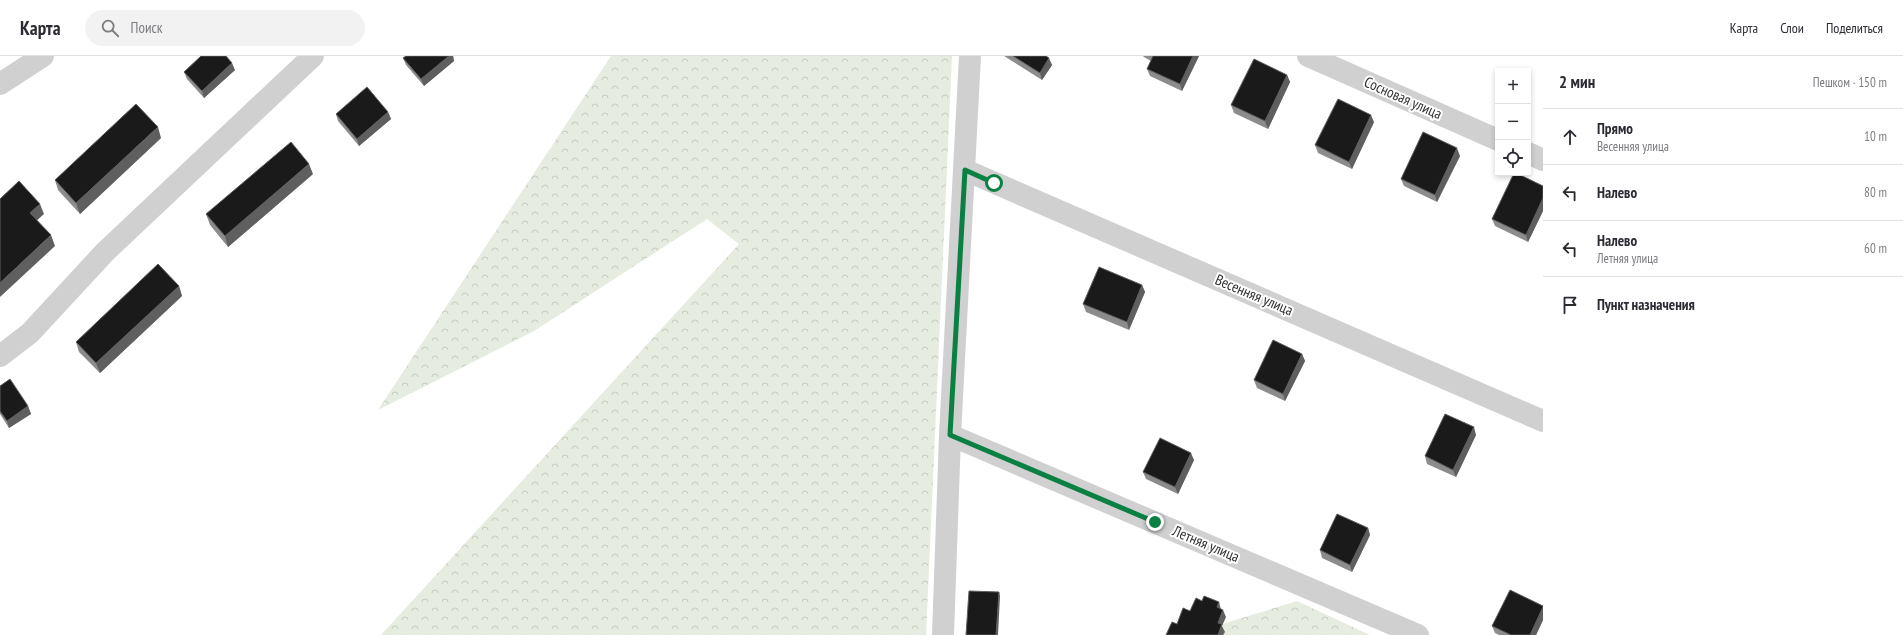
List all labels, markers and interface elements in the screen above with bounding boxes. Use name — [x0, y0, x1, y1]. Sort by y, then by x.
search box — [85, 10, 365, 46]
text: Карта — [20, 16, 61, 40]
icon: search — [99, 17, 121, 39]
text: Поиск — [131, 18, 163, 37]
text: Карта — [1730, 19, 1758, 37]
text: Слои — [1780, 19, 1804, 37]
text: Поделиться — [1826, 19, 1883, 37]
map controls — [1495, 68, 1531, 176]
button: + — [1495, 68, 1531, 104]
text: 2 мин — [1559, 71, 1595, 93]
street label: Сосновая улица — [1361, 72, 1445, 123]
text: Пешком · 150 m — [1813, 74, 1887, 91]
button: − — [1495, 104, 1531, 140]
text: Прямо — [1597, 119, 1633, 138]
icon: ahead — [1559, 126, 1581, 148]
text: 10 m — [1864, 128, 1887, 145]
text: Весенняя улица — [1597, 138, 1669, 155]
button: locate — [1495, 140, 1531, 176]
route start — [985, 174, 1003, 192]
icon: left — [1559, 182, 1581, 204]
text: Налево — [1597, 183, 1637, 202]
text: 80 m — [1864, 184, 1887, 201]
text: Налево — [1597, 231, 1637, 250]
icon: left — [1559, 238, 1581, 260]
text: 60 m — [1864, 240, 1887, 257]
text: Летняя улица — [1597, 250, 1658, 267]
street label: Весенняя улица — [1212, 270, 1296, 319]
icon: arrive — [1559, 294, 1581, 316]
text: Пункт назначения — [1597, 295, 1695, 314]
route end — [1146, 513, 1164, 531]
street label: Летняя улица — [1169, 521, 1242, 566]

